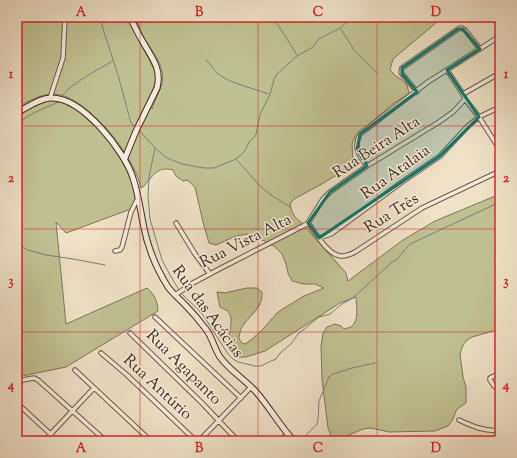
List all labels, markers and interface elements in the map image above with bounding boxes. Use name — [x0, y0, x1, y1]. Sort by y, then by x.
text: A — [76, 4, 87, 22]
text: B — [195, 4, 204, 22]
text: C — [313, 4, 323, 22]
text: D — [431, 4, 441, 22]
text: 1 — [9, 66, 14, 84]
text: 1 — [504, 66, 509, 84]
street label: Rua Beira Alta — [329, 111, 426, 185]
street label: Rua Atalaia — [357, 140, 436, 206]
text: 2 — [8, 170, 15, 188]
text: 2 — [503, 170, 510, 188]
street label: Rua Três — [360, 188, 424, 240]
street label: Rua Vista Alta — [196, 209, 296, 275]
street label: Rua das Acácias — [166, 261, 248, 363]
text: 3 — [8, 273, 14, 291]
text: 3 — [503, 273, 509, 291]
street label: Rua Agapanto — [140, 325, 226, 411]
street label: Rua Antúrio — [117, 350, 197, 426]
text: 4 — [7, 377, 15, 395]
text: 4 — [502, 377, 510, 395]
text: A — [76, 440, 87, 458]
text: B — [195, 440, 204, 458]
text: C — [313, 440, 323, 458]
text: D — [431, 440, 441, 458]

